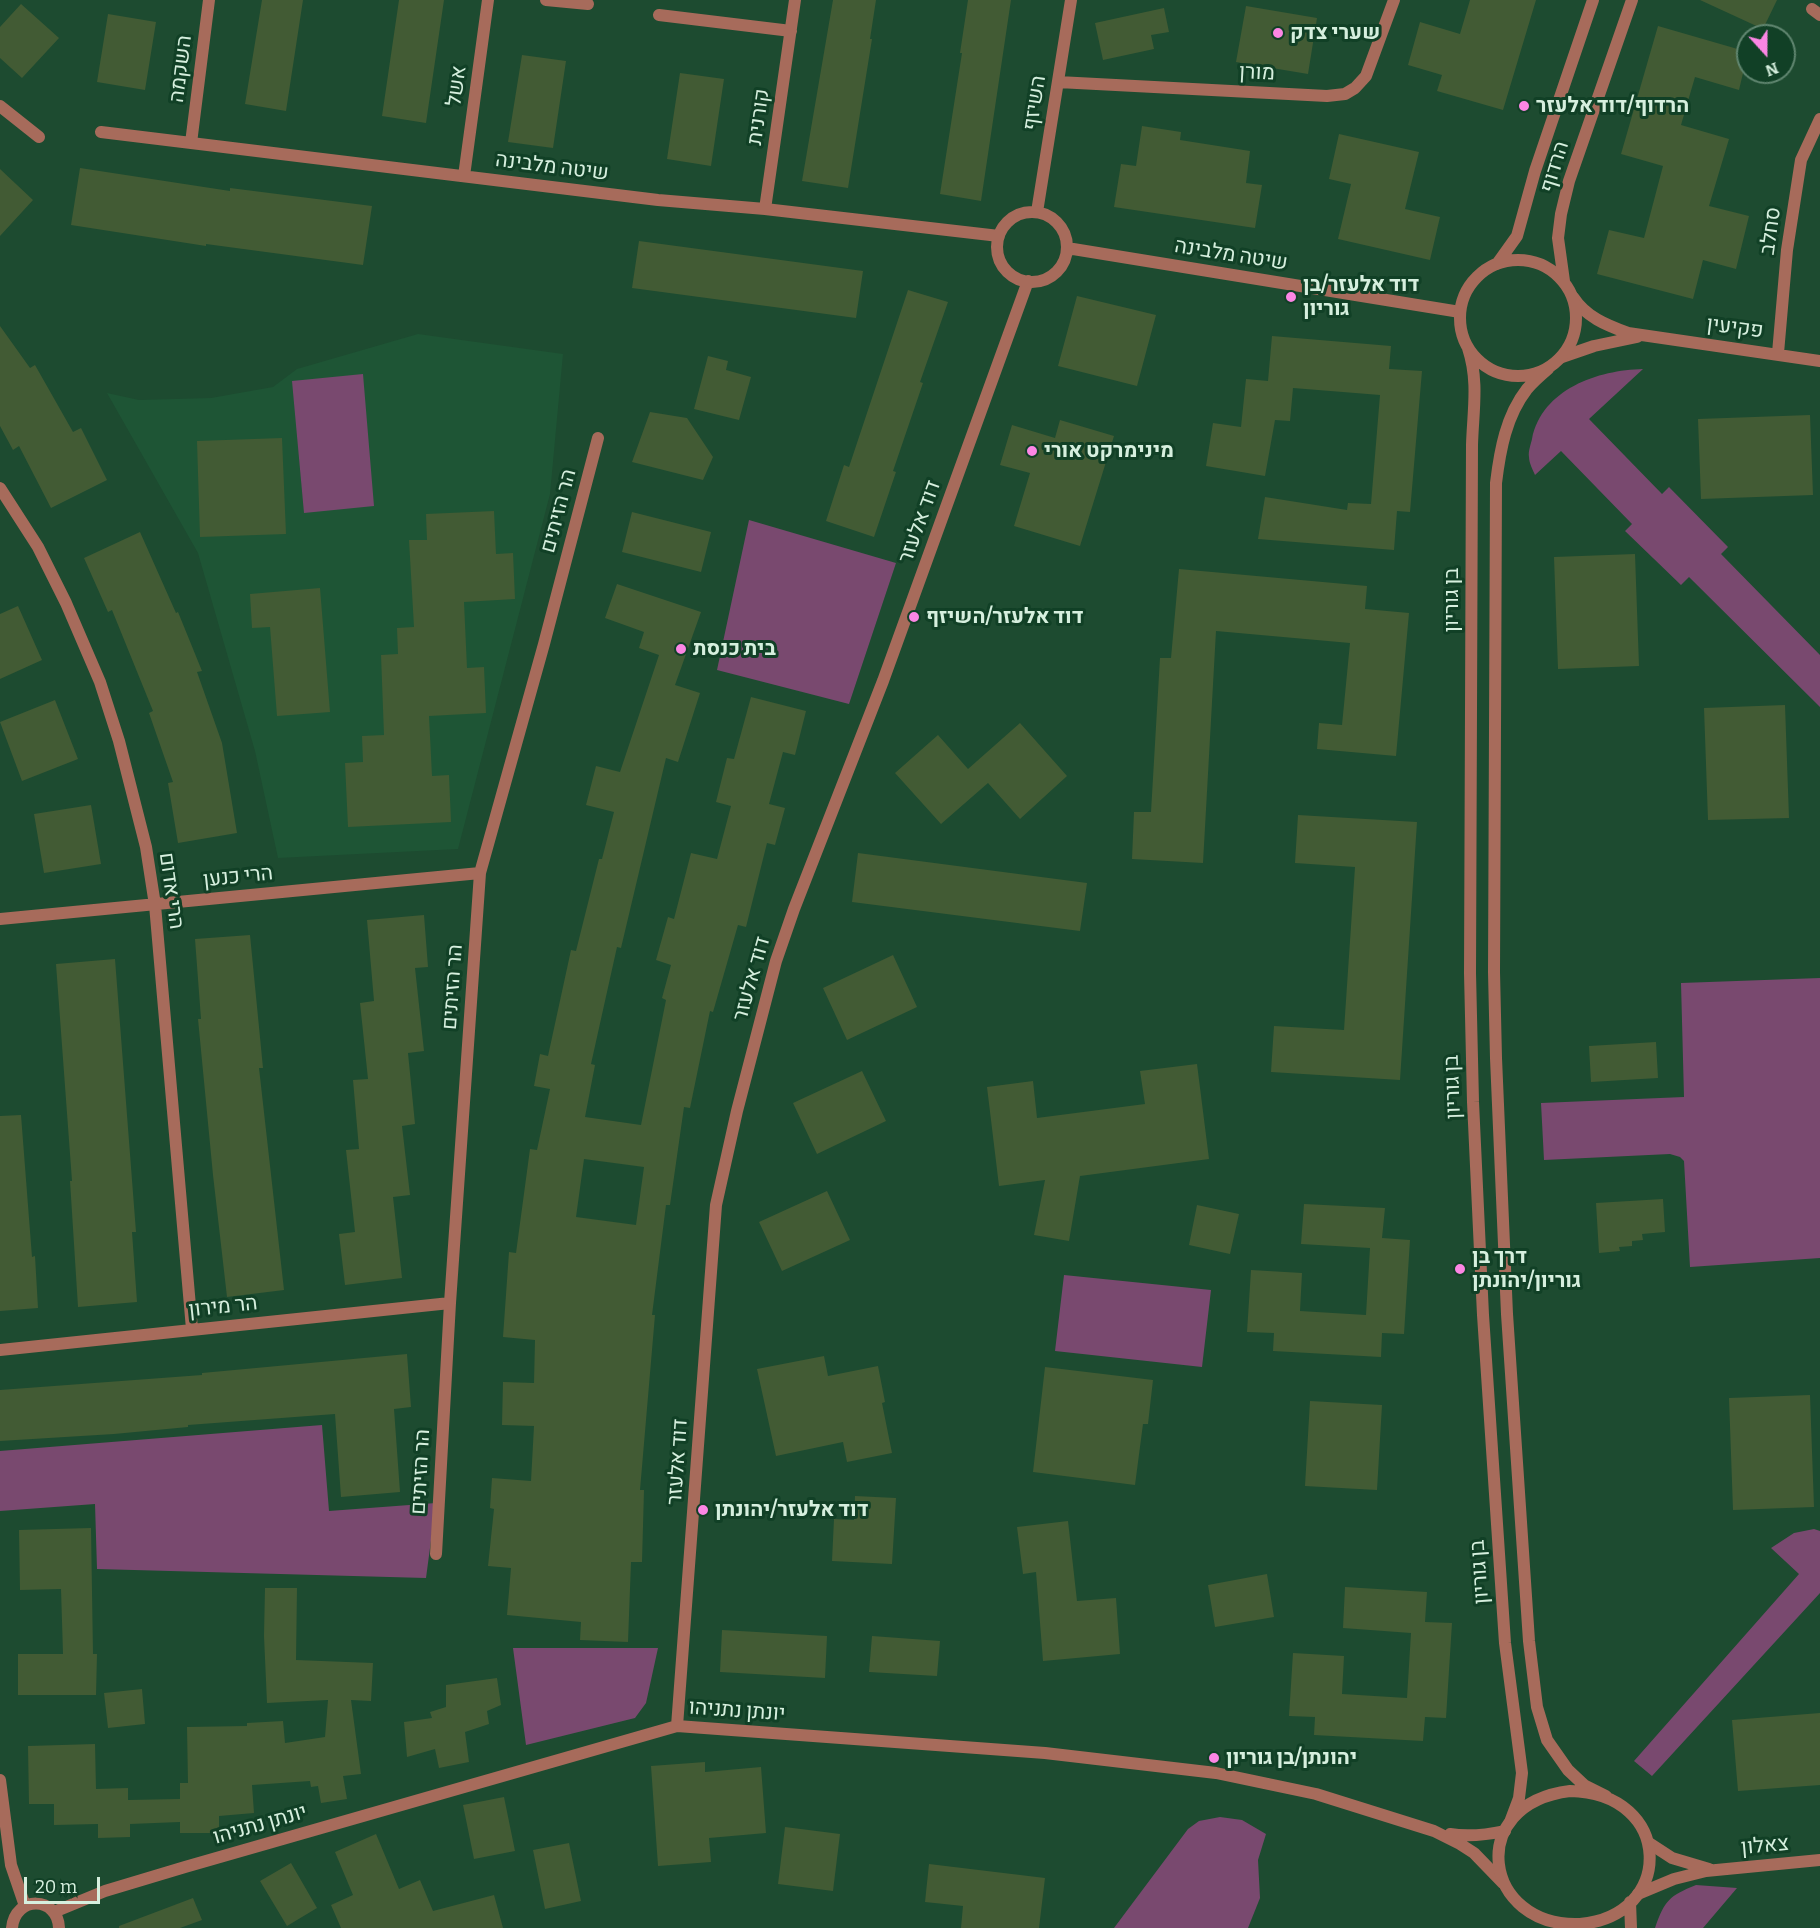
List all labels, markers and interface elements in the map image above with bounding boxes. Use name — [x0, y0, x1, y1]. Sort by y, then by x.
place label: שערי צדק — [1290, 20, 1380, 46]
north arrow — [1736, 24, 1796, 84]
marker: שערי צדק — [1271, 26, 1285, 40]
street label: השקמה — [164, 34, 198, 104]
text: N — [1763, 58, 1781, 80]
street label: מורן — [1238, 59, 1276, 87]
street label: אשל — [442, 64, 472, 108]
street label: השיזף — [1018, 74, 1052, 132]
street label: קורנית — [743, 87, 775, 147]
place label: הרדוף/דוד אלעזר — [1536, 93, 1689, 119]
marker: הרדוף/דוד אלעזר — [1517, 99, 1531, 113]
street label: הרדוף — [1535, 138, 1575, 196]
street label: שיטה מלבינה — [494, 148, 610, 186]
street label: סחלב — [1755, 205, 1787, 257]
street label: שיטה מלבינה — [1173, 234, 1289, 276]
place label: דוד אלעזר/בן גוריון — [1303, 272, 1419, 322]
marker: דוד אלעזר/בן גוריון — [1284, 290, 1298, 304]
street label: פקיעין — [1705, 312, 1765, 344]
place label: מינימרקט אורי — [1044, 438, 1174, 464]
marker: מינימרקט אורי — [1025, 444, 1039, 458]
street label: הר הזיתים — [536, 466, 582, 556]
street label: דוד אלעזר — [893, 477, 947, 567]
street label: בן גוריון — [1439, 568, 1465, 632]
place label: דוד אלעזר/השיזף — [926, 604, 1084, 630]
marker: דוד אלעזר/השיזף — [907, 610, 921, 624]
place label: בית כנסת — [693, 636, 776, 662]
marker: בית כנסת — [674, 642, 688, 656]
street label: הרי אדום — [153, 851, 189, 931]
street label: הרי כנען — [202, 861, 274, 893]
street label: דוד אלעזר — [728, 934, 776, 1024]
street label: הר הזיתים — [437, 943, 469, 1031]
street label: בן גוריון — [1439, 1054, 1467, 1120]
place label: דרך בן גוריון/יהונתן — [1472, 1244, 1581, 1294]
marker: דרך בן גוריון/יהונתן — [1453, 1262, 1467, 1276]
street label: הר מירון — [187, 1291, 259, 1323]
street label: דוד אלעזר — [662, 1418, 694, 1506]
street label: הר הזיתים — [406, 1429, 436, 1515]
place label: דוד אלעזר/יהונתן — [715, 1497, 869, 1523]
marker: דוד אלעזר/יהונתן — [696, 1503, 710, 1517]
street label: בן גוריון — [1465, 1539, 1495, 1605]
street label: יונתן נתניהו — [688, 1695, 786, 1727]
place label: יהונתן/בן גוריון — [1226, 1745, 1357, 1771]
marker: יהונתן/בן גוריון — [1207, 1751, 1221, 1765]
street label: יונתן נתניהו — [210, 1800, 310, 1850]
street label: צאלון — [1740, 1831, 1790, 1861]
scale bar — [27, 1865, 104, 1903]
text: 20 m — [35, 1876, 77, 1898]

